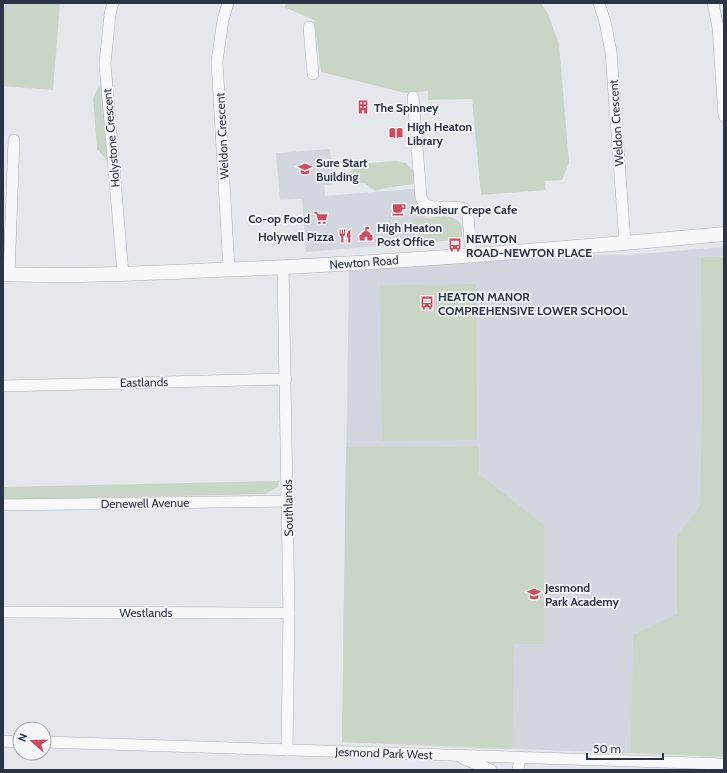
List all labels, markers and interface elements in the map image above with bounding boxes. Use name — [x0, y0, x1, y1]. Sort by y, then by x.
street label: Weldon Crescent — [605, 79, 627, 167]
street label: Holystone Crescent — [99, 88, 123, 188]
street label: Weldon Crescent — [212, 92, 232, 180]
building icon: The Spinney — [355, 99, 371, 115]
place label: The Spinney — [374, 100, 439, 115]
place label: High Heaton Library — [407, 119, 472, 148]
library icon: High Heaton Library — [388, 125, 404, 141]
place label: Sure Start Building — [316, 155, 367, 184]
school or university icon: Sure Start Building — [297, 161, 313, 177]
cafe icon: Monsieur Crepe Cafe — [391, 201, 407, 217]
place label: Monsieur Crepe Cafe — [410, 202, 517, 217]
supermarket icon: Co-op Food — [313, 210, 329, 226]
place label: Co-op Food — [248, 211, 310, 226]
place label: High Heaton Post Office — [377, 220, 442, 249]
public building icon: High Heaton Post Office — [358, 226, 374, 242]
restaurant icon: Holywell Pizza — [337, 228, 353, 244]
place label: Holywell Pizza — [258, 229, 334, 244]
place label: NEWTON ROAD-NEWTON PLACE — [466, 231, 592, 260]
bus stop icon: NEWTON ROAD-NEWTON PLACE — [447, 237, 463, 253]
street label: Newton Road — [329, 252, 399, 272]
place label: HEATON MANOR COMPREHENSIVE LOWER SCHOOL — [438, 289, 628, 318]
bus stop icon: HEATON MANOR COMPREHENSIVE LOWER SCHOOL — [419, 295, 435, 311]
street label: Eastlands — [120, 374, 168, 390]
street label: Southlands — [280, 479, 296, 537]
street label: Denewell Avenue — [100, 495, 190, 511]
place label: Jesmond Park Academy — [544, 580, 620, 609]
school or university icon: Jesmond Park Academy — [526, 586, 542, 602]
street label: Westlands — [120, 605, 173, 620]
north arrow — [12, 721, 52, 761]
text: N — [15, 732, 31, 744]
scale bar — [587, 735, 663, 761]
text: 50 m — [593, 741, 621, 756]
street label: Jesmond Park West — [334, 744, 433, 762]

